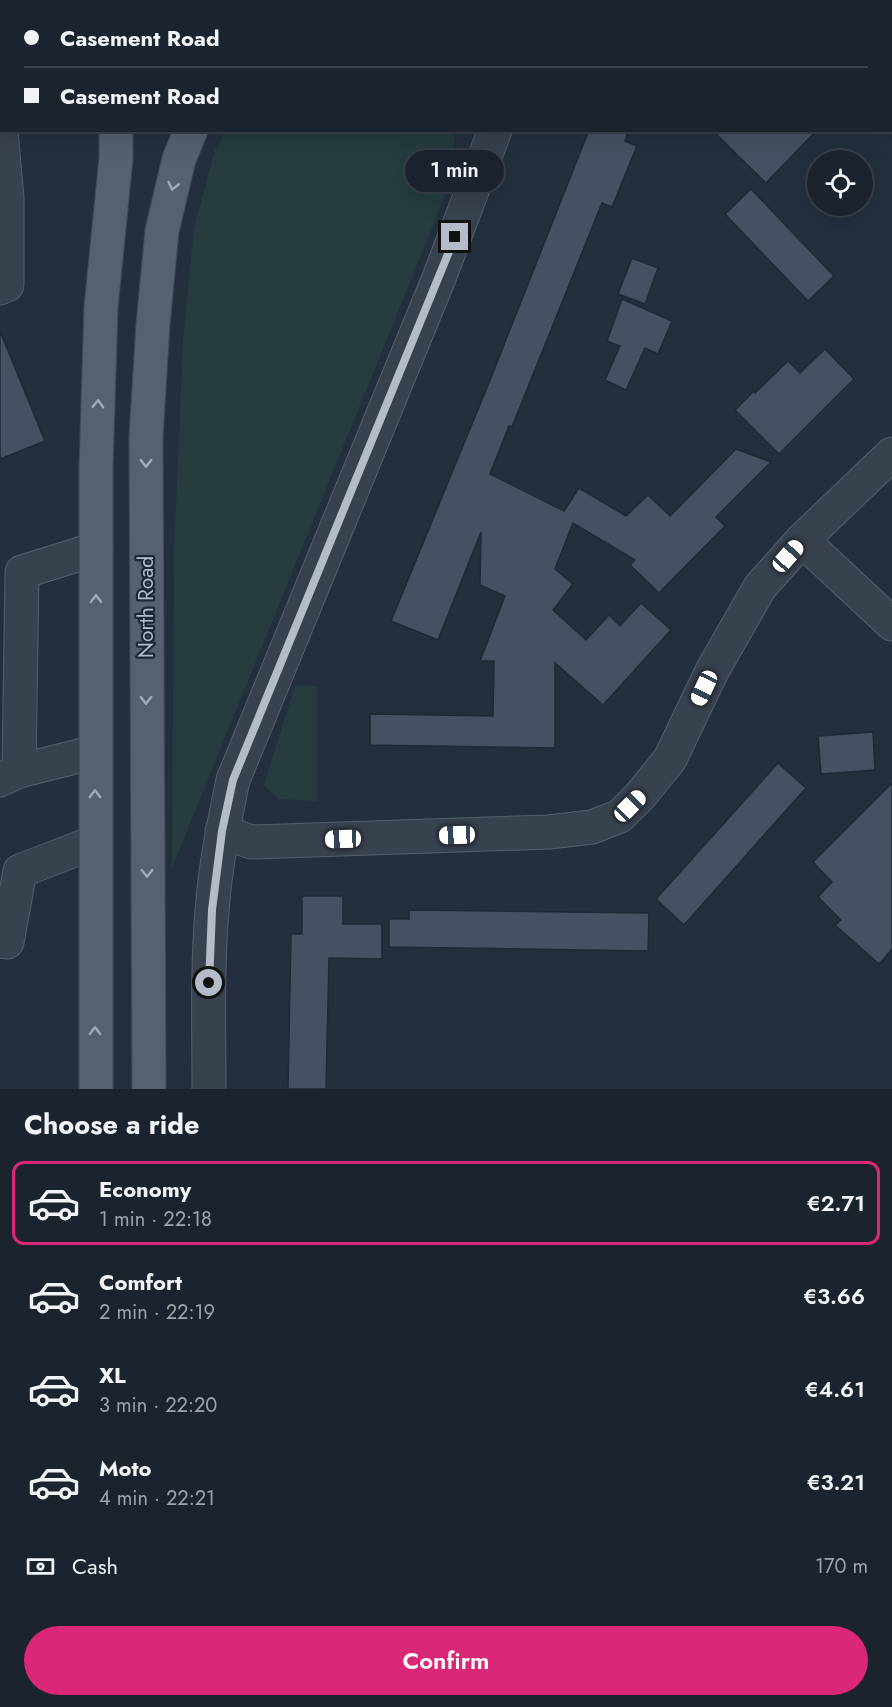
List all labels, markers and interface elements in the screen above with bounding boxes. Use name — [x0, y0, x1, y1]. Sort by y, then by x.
text: Casement Road — [60, 22, 219, 54]
text: Casement Road — [60, 80, 219, 112]
callout: 1 min — [406, 150, 504, 192]
map controls — [807, 150, 873, 216]
button: locate — [807, 150, 873, 216]
text: 1 min — [430, 156, 479, 185]
one-way arrow — [167, 181, 180, 191]
route end — [441, 223, 468, 250]
one-way arrow — [92, 399, 104, 408]
one-way arrow — [140, 458, 152, 467]
car — [769, 537, 807, 575]
street label: North Road — [131, 556, 161, 658]
one-way arrow — [90, 594, 102, 603]
car — [688, 668, 720, 708]
one-way arrow — [140, 695, 152, 704]
car — [611, 787, 649, 825]
one-way arrow — [89, 789, 101, 798]
car — [439, 825, 475, 845]
car — [325, 829, 361, 849]
one-way arrow — [141, 868, 153, 877]
route start — [195, 969, 222, 996]
one-way arrow — [89, 1026, 102, 1035]
text: Choose a ride — [24, 1105, 199, 1144]
text: Economy — [99, 1173, 191, 1205]
icon: car — [27, 1176, 81, 1230]
text: €2.71 — [807, 1187, 865, 1219]
text: 1 min · 22:18 — [99, 1205, 212, 1234]
text: Comfort — [99, 1266, 182, 1298]
icon: car — [27, 1269, 81, 1323]
text: €3.66 — [803, 1280, 865, 1312]
text: 2 min · 22:19 — [99, 1298, 215, 1327]
text: XL — [99, 1359, 126, 1391]
icon: car — [27, 1362, 81, 1416]
text: €4.61 — [805, 1373, 865, 1405]
text: 3 min · 22:20 — [99, 1391, 217, 1420]
text: Moto — [99, 1452, 152, 1484]
icon: car — [27, 1455, 81, 1509]
text: €3.21 — [807, 1466, 865, 1498]
text: 4 min · 22:21 — [99, 1484, 215, 1513]
icon: cash — [24, 1550, 57, 1583]
text: Cash — [72, 1550, 118, 1582]
text: 170 m — [815, 1552, 868, 1581]
button: Confirm — [24, 1626, 868, 1695]

